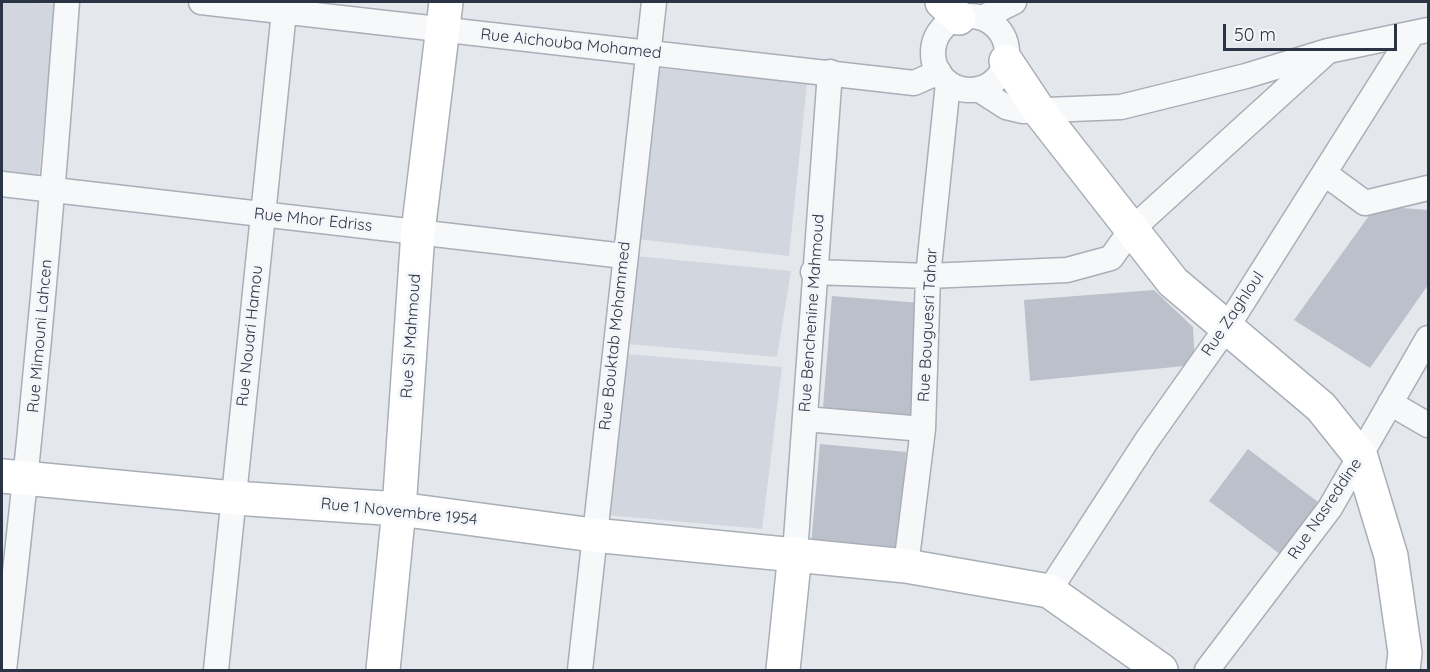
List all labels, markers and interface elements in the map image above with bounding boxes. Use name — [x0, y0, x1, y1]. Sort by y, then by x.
scale bar — [1226, 12, 1400, 50]
text: 50 m — [1234, 23, 1276, 46]
street label: Rue Aichouba Mohamed — [480, 25, 662, 63]
street label: Rue Mhor Edriss — [253, 204, 373, 236]
street label: Rue Benchenine Mahmoud — [795, 213, 829, 413]
street label: Rue Bouktab Mohammed — [596, 241, 634, 431]
street label: Rue Bouguesri Tahar — [914, 247, 942, 403]
street label: Rue Mimouni Lahcen — [24, 258, 56, 414]
street label: Rue Nouari Hamou — [233, 265, 267, 407]
street label: Rue Zaghloul — [1198, 268, 1268, 360]
street label: Rue Si Mahmoud — [397, 273, 425, 399]
street label: Rue Nasreddine — [1284, 455, 1366, 563]
street label: Rue 1 Novembre 1954 — [320, 494, 478, 530]

